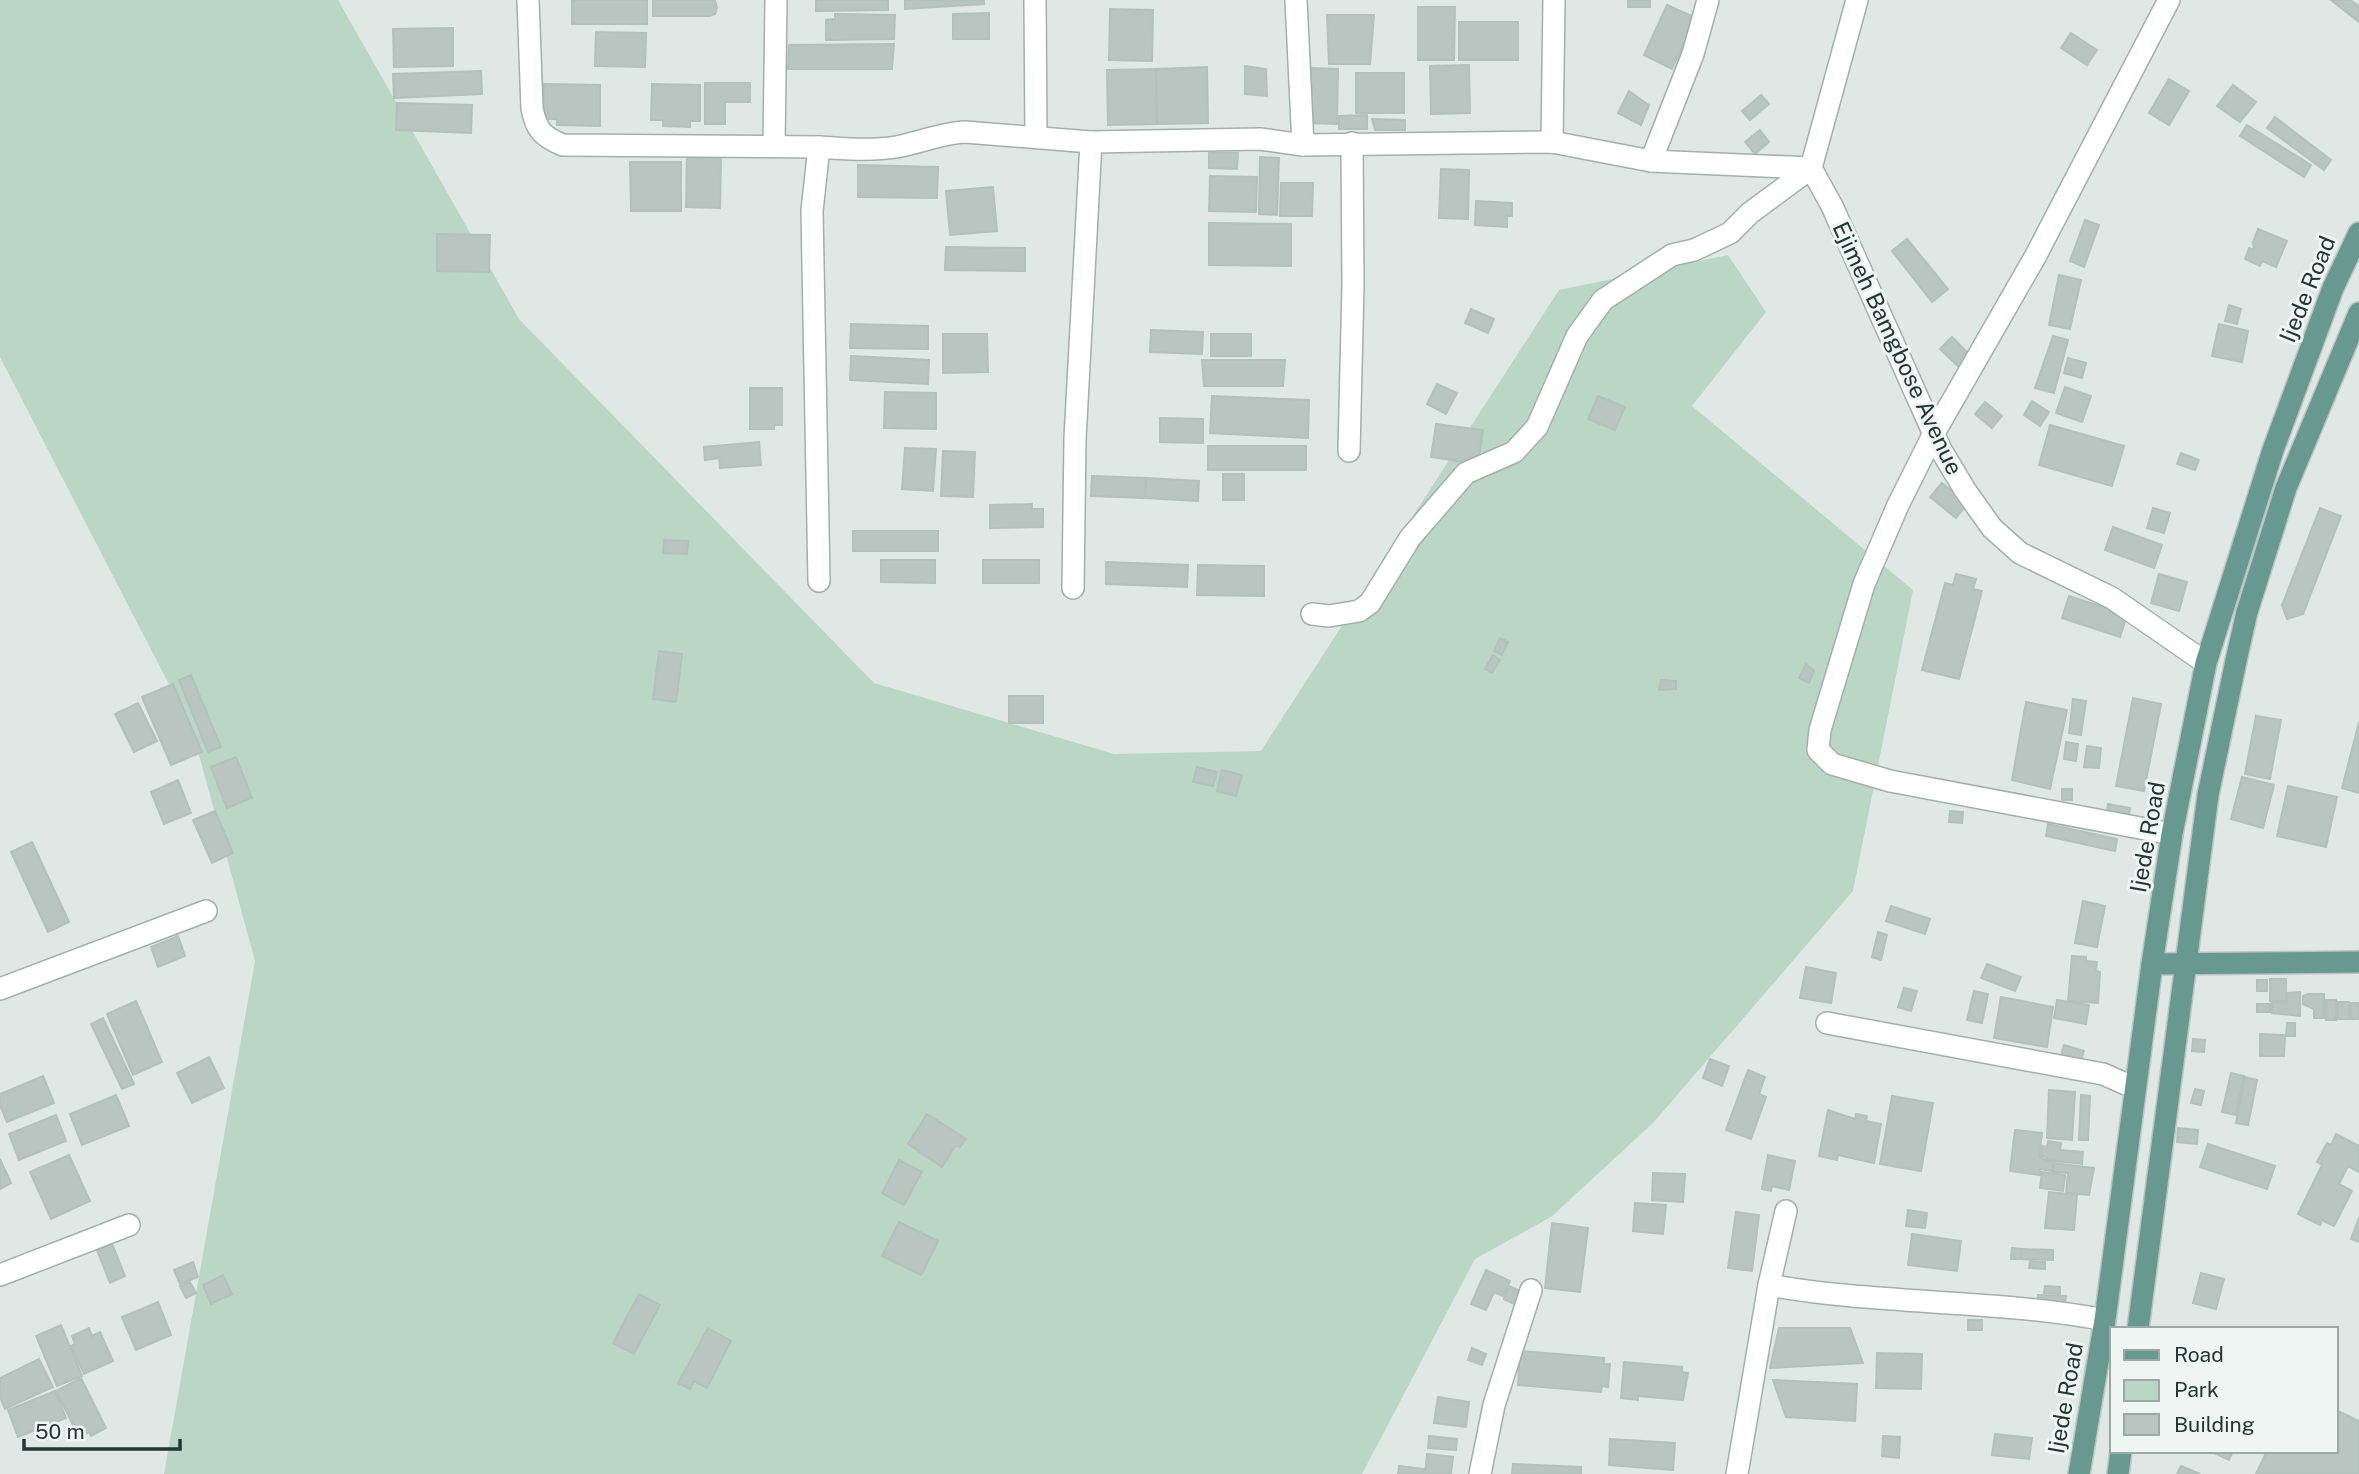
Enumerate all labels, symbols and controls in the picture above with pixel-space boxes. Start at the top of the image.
street label: Ejimeh Bamgbose Avenue [1827,217,1969,479]
street label: Ijede Road [2273,232,2341,346]
street label: Ijede Road [2124,779,2170,895]
legend [2110,1327,2338,1453]
street label: Ijede Road [2042,1340,2088,1456]
text: Road [2174,1342,2224,1367]
text: Park [2174,1377,2219,1402]
scale bar [24,1408,180,1452]
text: Building [2174,1412,2255,1437]
text: 50 m [35,1419,85,1444]

